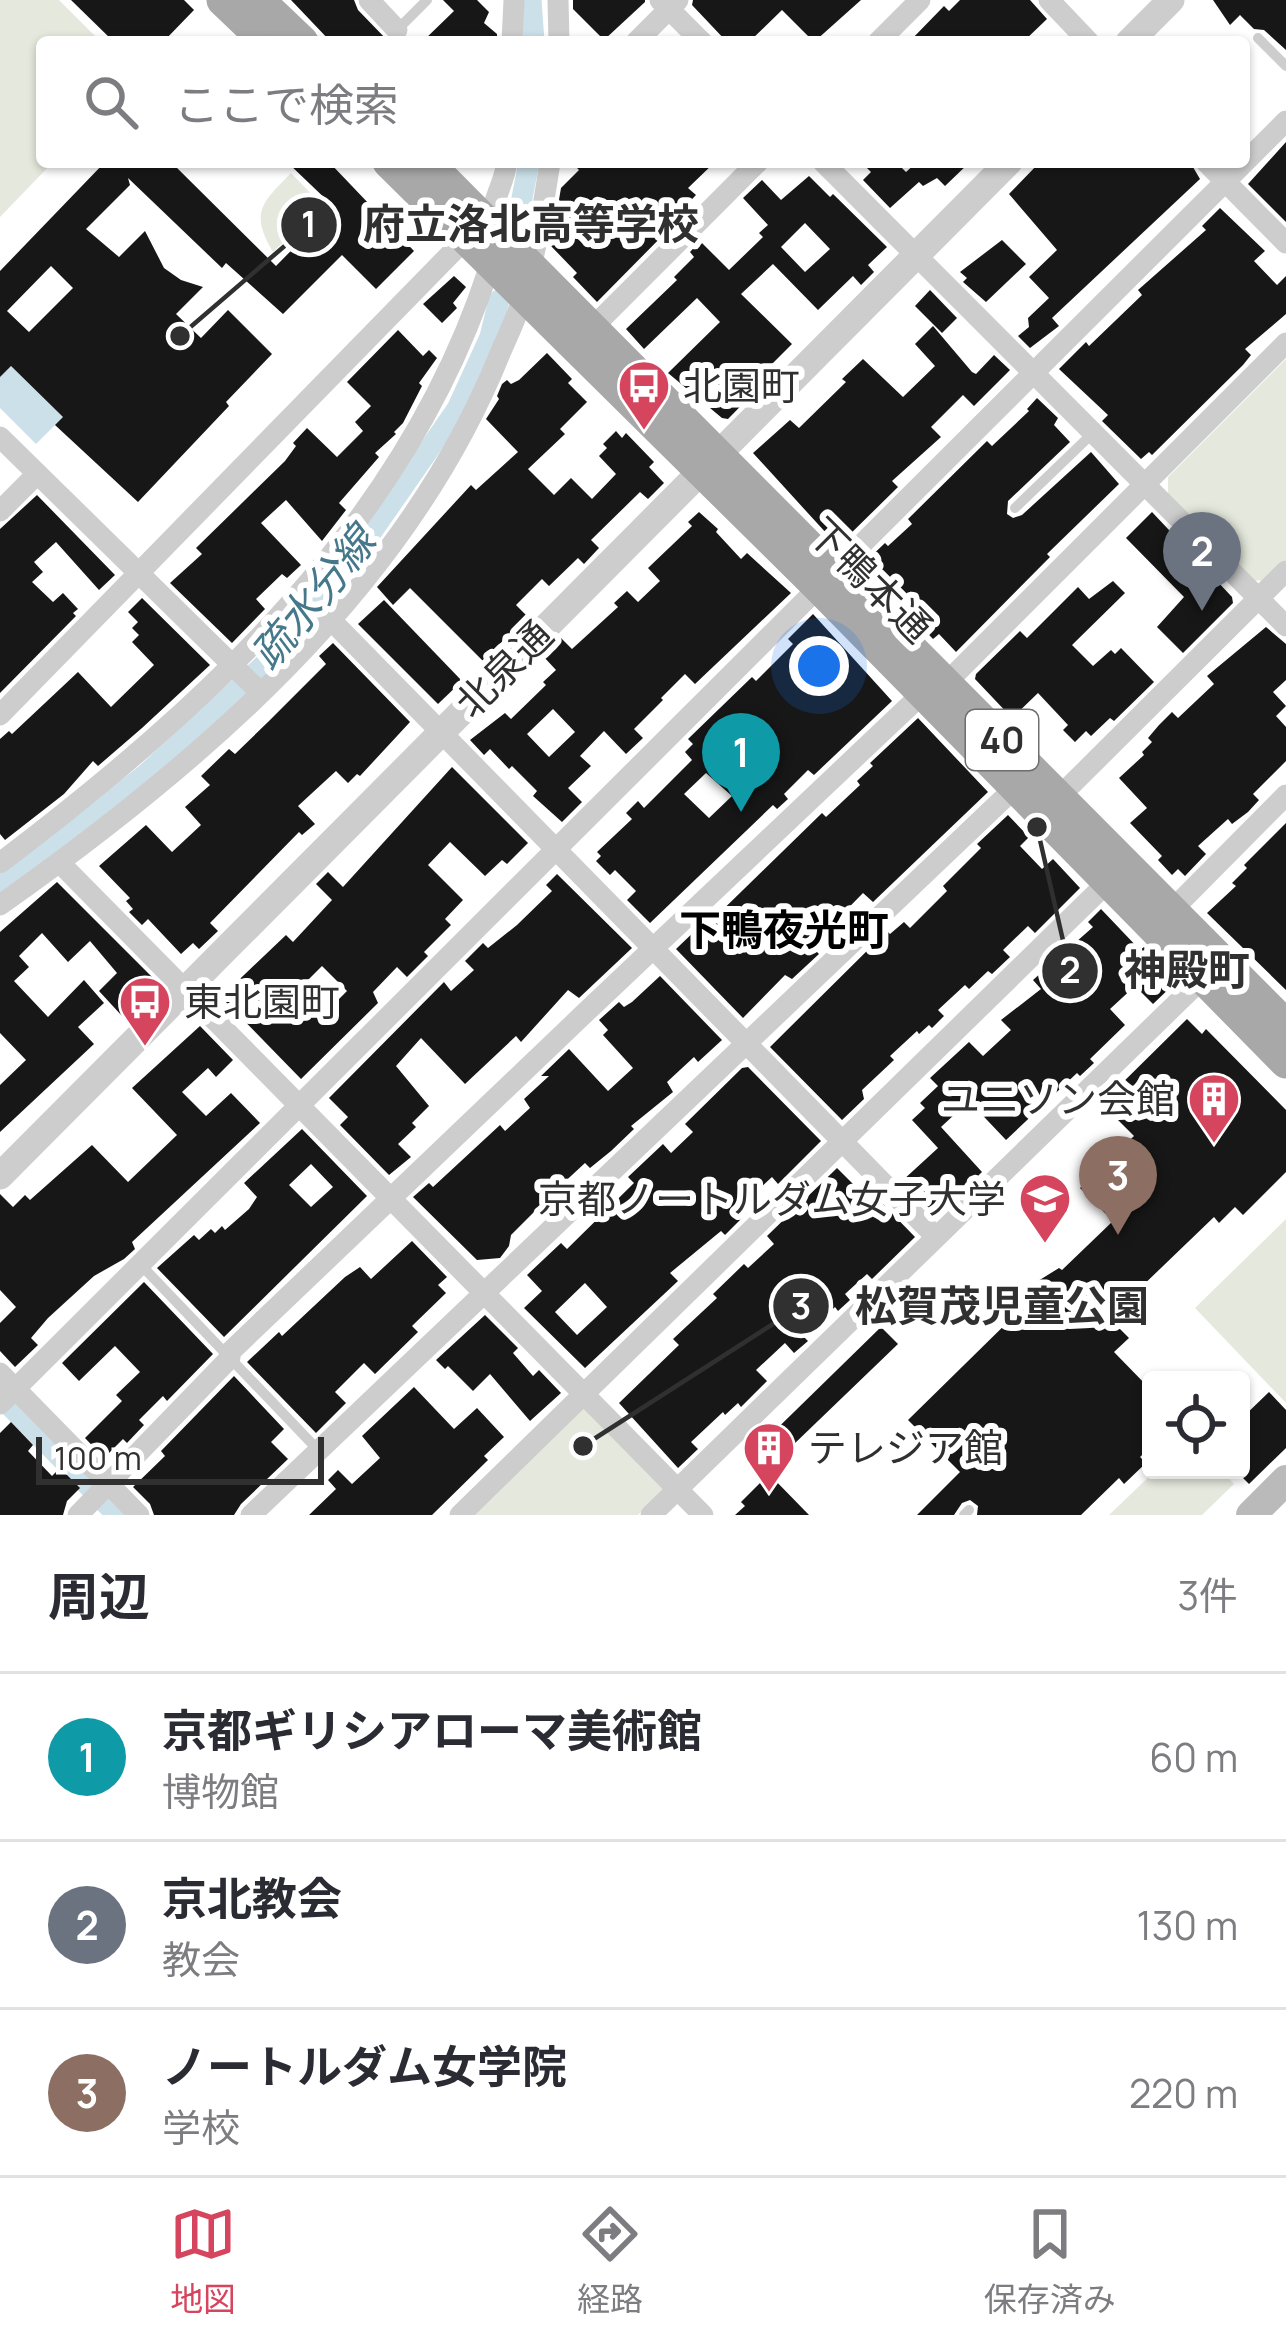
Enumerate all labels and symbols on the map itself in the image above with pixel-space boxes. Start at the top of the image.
callout: 府立洛北高等学校 [279,186,723,264]
text: 府立洛北高等学校 [363,194,699,252]
text: 1 [301,199,317,248]
bus stop icon: 北園町 [616,358,672,432]
place label: 北園町 [683,358,800,412]
street label: 下鴨本通 [796,505,945,654]
water label: 疏水分線 [237,510,391,681]
pin: 2 [1163,512,1241,611]
street label: 北泉通 [443,608,564,729]
your location [789,636,849,696]
road number: 40 [966,710,1038,770]
pin: 1 [702,713,780,812]
district label: 下鴨夜光町 [679,900,889,958]
callout: 神殿町 [1040,932,1274,1010]
text: 神殿町 [1124,940,1250,998]
text: 2 [1059,945,1081,994]
bus stop icon: 東北園町 [117,974,173,1048]
place label: 東北園町 [184,974,340,1028]
place label: ユニソン会館 [941,1071,1175,1125]
building icon: ユニソン会館 [1186,1071,1242,1145]
pin: 3 [1079,1136,1157,1235]
place label: 京都ノートルダム女子大学 [538,1171,1006,1225]
school or university icon: 京都ノートルダム女子大学 [1017,1171,1073,1245]
callout: 松賀茂児童公園 [771,1267,1173,1345]
text: 松賀茂児童公園 [855,1276,1149,1334]
text: 3 [791,1281,811,1330]
building icon: テレジア館 [741,1420,797,1494]
place label: テレジア館 [808,1420,1003,1474]
scale bar [36,1431,324,1484]

